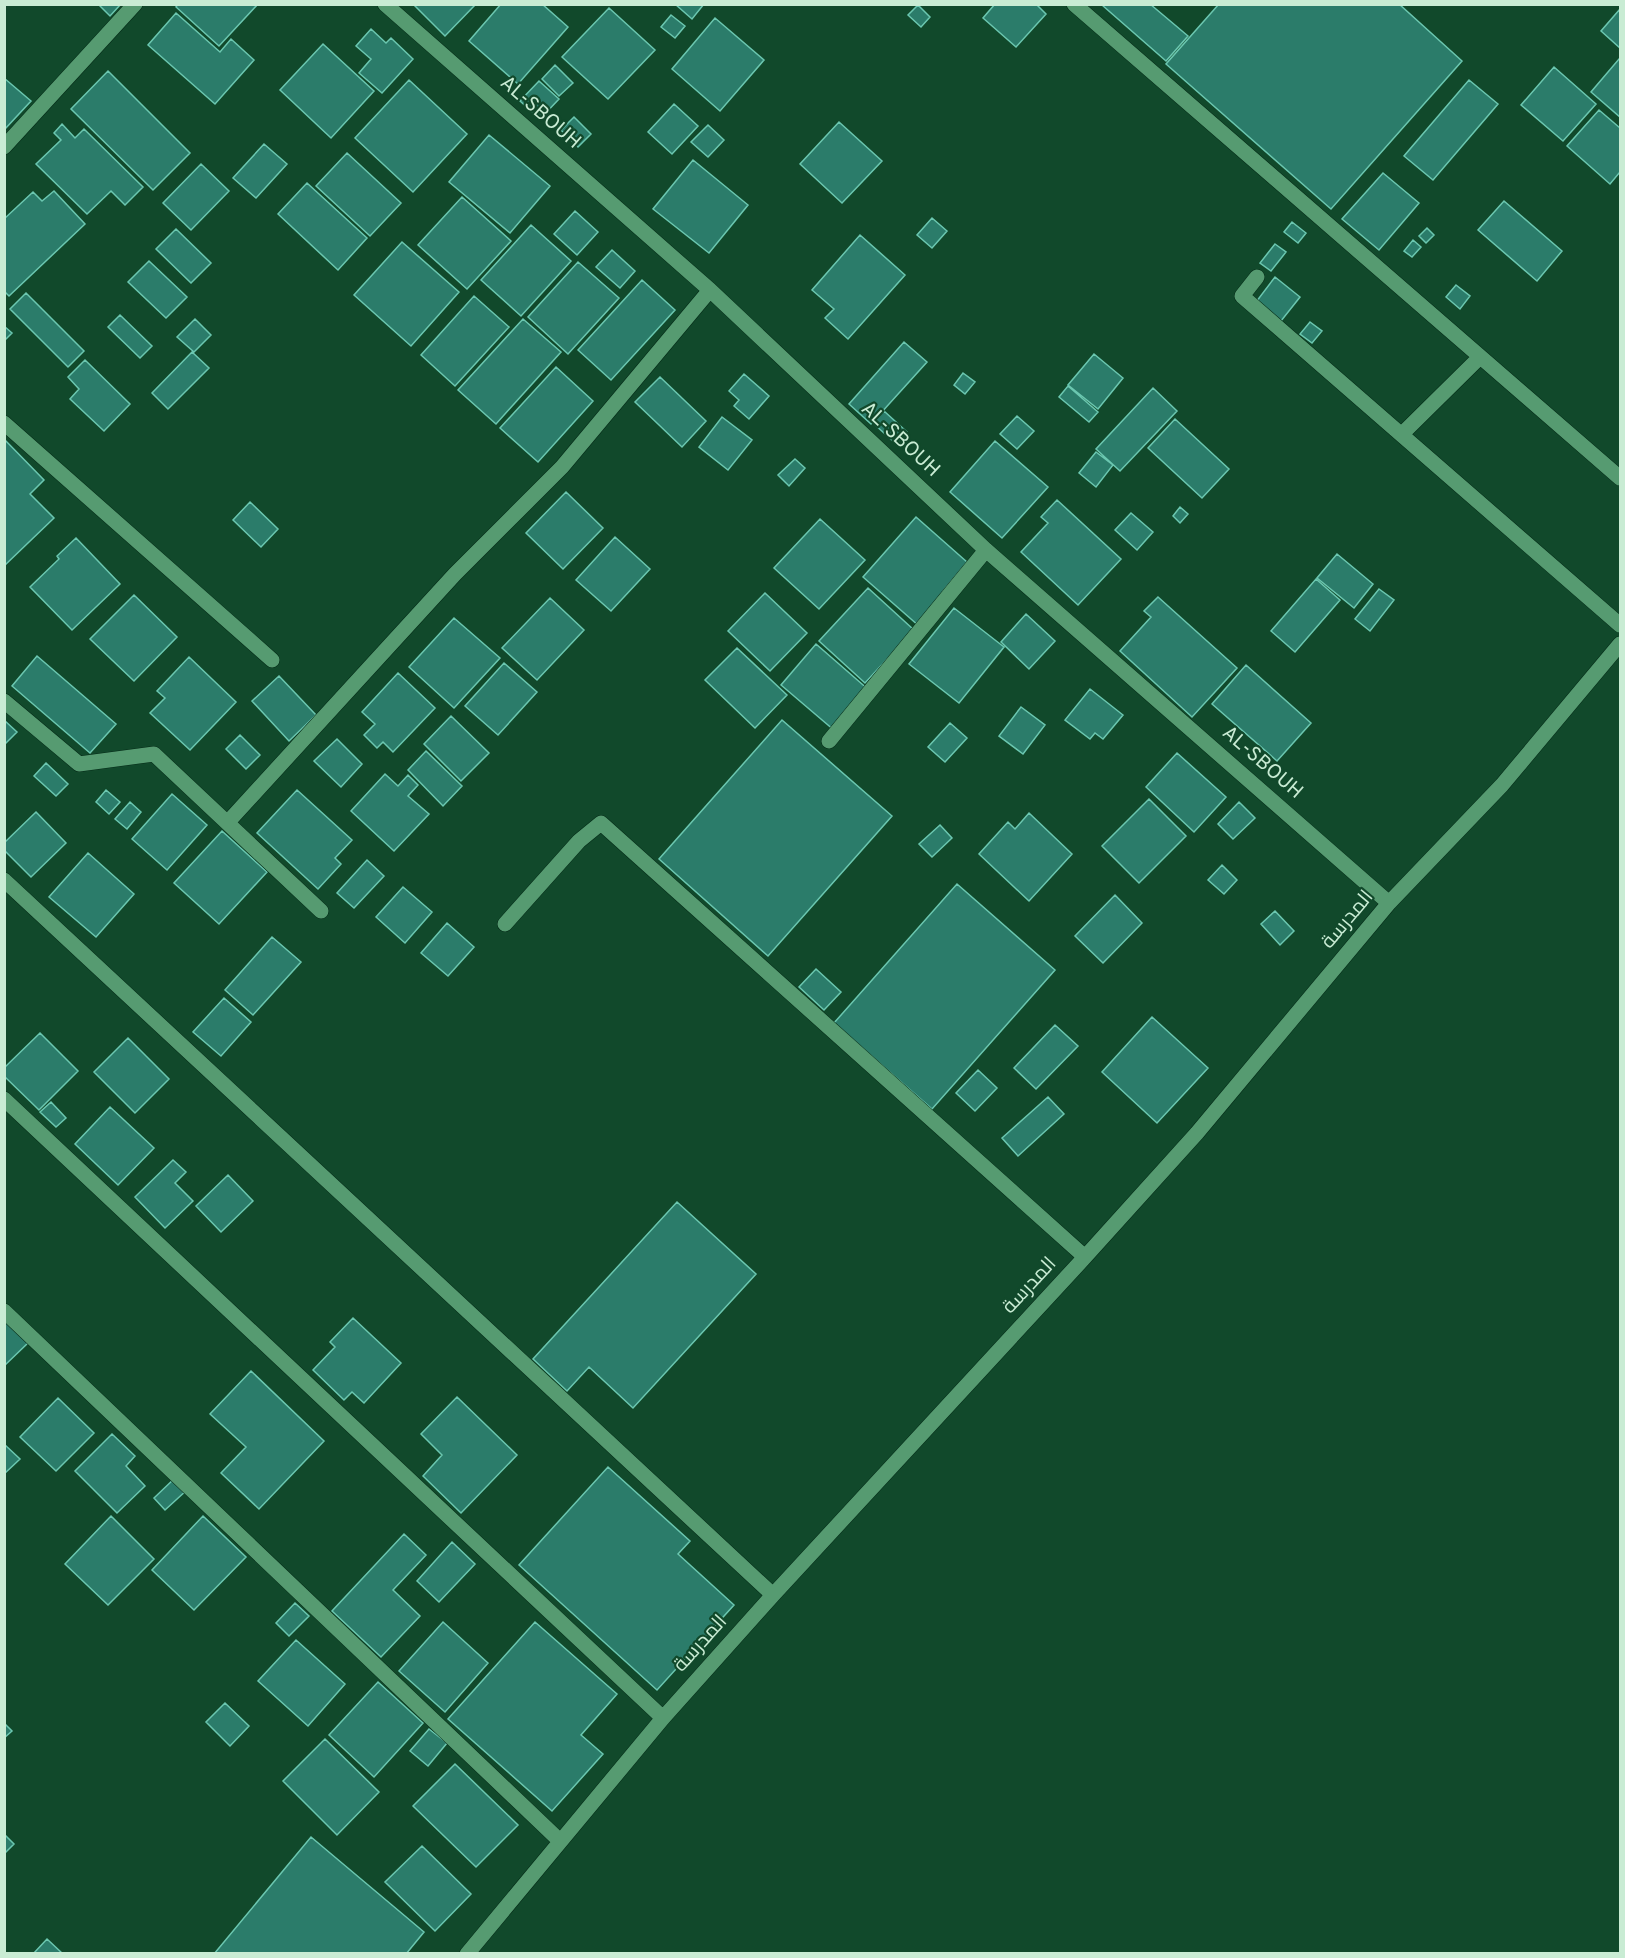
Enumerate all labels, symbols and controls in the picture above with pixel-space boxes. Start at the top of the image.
street label: AL-SBOUH [494,71,586,155]
street label: AL-SBOUH [855,397,945,483]
street label: AL-SBOUH [1216,721,1308,805]
street label: المدرسة [1316,885,1380,955]
street label: المدرسة [997,1252,1063,1320]
street label: المدرسة [668,1610,734,1678]

